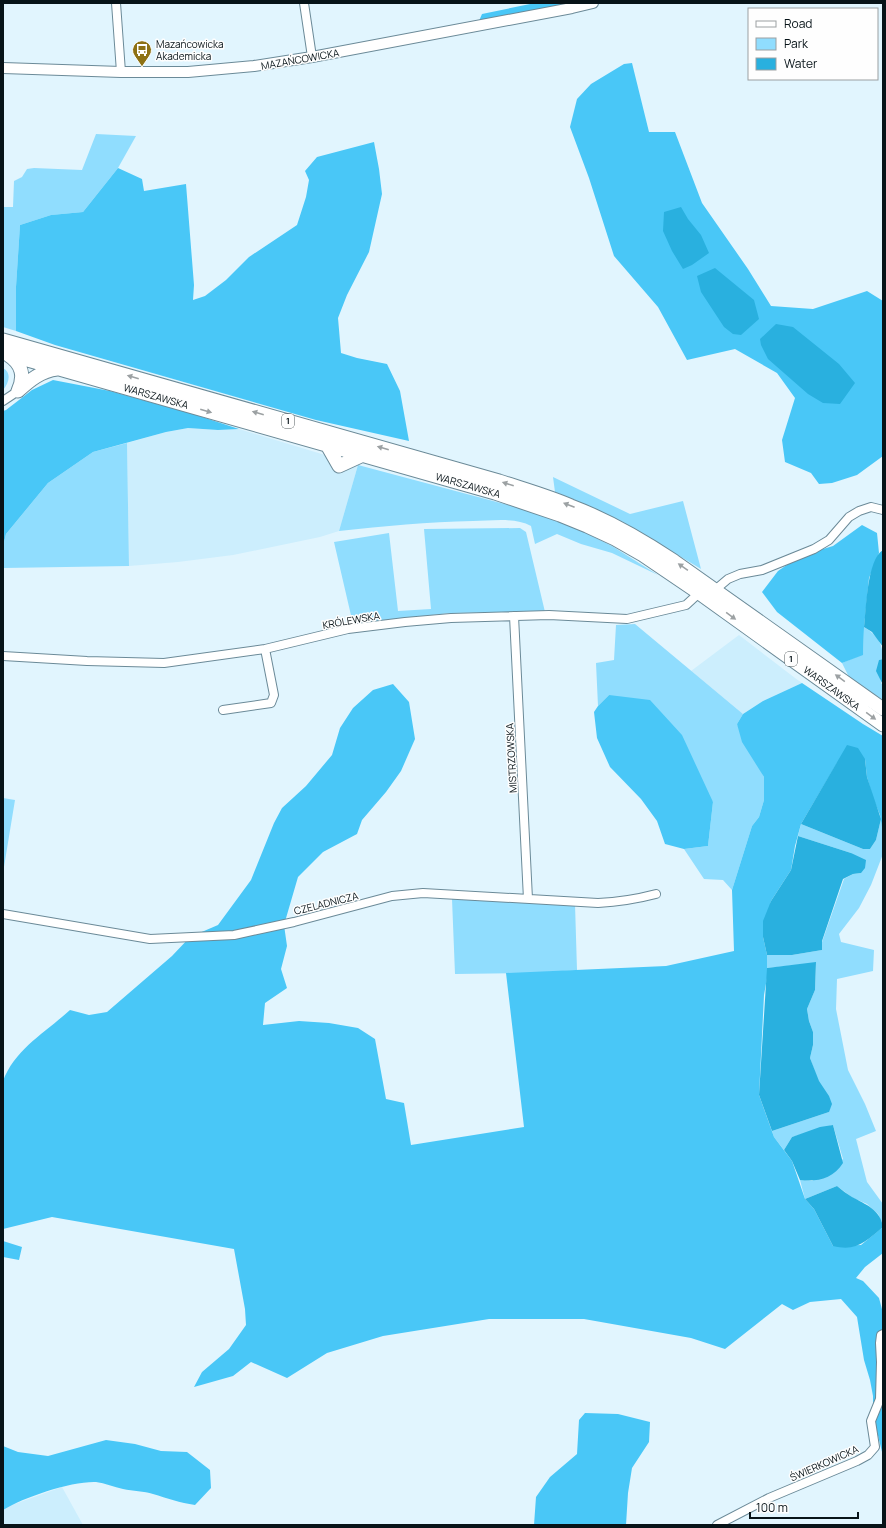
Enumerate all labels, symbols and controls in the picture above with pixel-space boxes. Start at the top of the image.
legend [748,8,878,80]
text: Road [784,15,812,32]
text: Park [784,35,809,52]
place label: Mazańcowicka Akademicka [156,37,224,63]
bus stop icon: Mazańcowicka Akademicka [131,39,153,67]
street label: MAZAŃCOWICKA [260,45,341,73]
text: Water [784,55,818,72]
one-way arrow [126,374,138,380]
street label: WARSZAWSKA [122,380,191,412]
one-way arrow [201,408,213,414]
one-way arrow [251,410,263,416]
road number: 1 [282,414,294,428]
one-way arrow [376,445,388,451]
street label: WARSZAWSKA [434,469,503,501]
one-way arrow [501,481,513,487]
one-way arrow [563,501,575,507]
one-way arrow [677,563,688,571]
street label: KRÓLEWSKA [321,608,381,632]
one-way arrow [726,612,736,620]
road number: 1 [785,652,797,666]
street label: WARSZAWSKA [801,663,864,714]
one-way arrow [835,674,845,682]
one-way arrow [865,712,876,720]
street label: MISTRZOWSKA [502,722,520,793]
street label: CZELADNICZA [292,888,360,918]
street label: ŚWIERKOWICKA [788,1441,861,1484]
scale bar [750,1494,858,1520]
text: 100 m [756,1499,788,1516]

